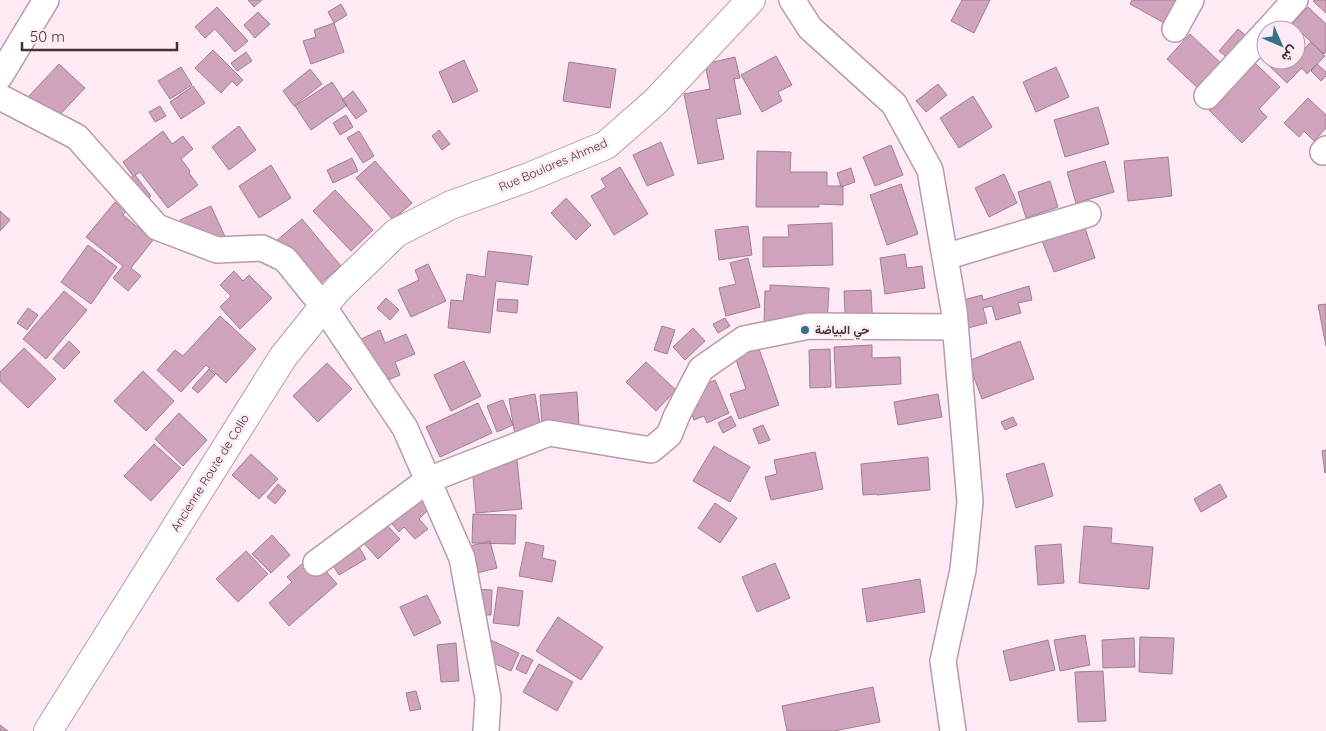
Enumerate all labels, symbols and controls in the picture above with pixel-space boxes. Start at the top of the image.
scale bar [22,20,178,52]
north arrow [1256,20,1306,70]
text: 50 m [30,27,65,46]
text: ش [1278,42,1303,67]
street label: Rue Boulares Ahmed [496,135,609,194]
place label: حي البياضة [815,322,870,340]
marker: حي البياضة [799,324,811,336]
street label: Ancienne Route de Collo [167,411,252,534]

